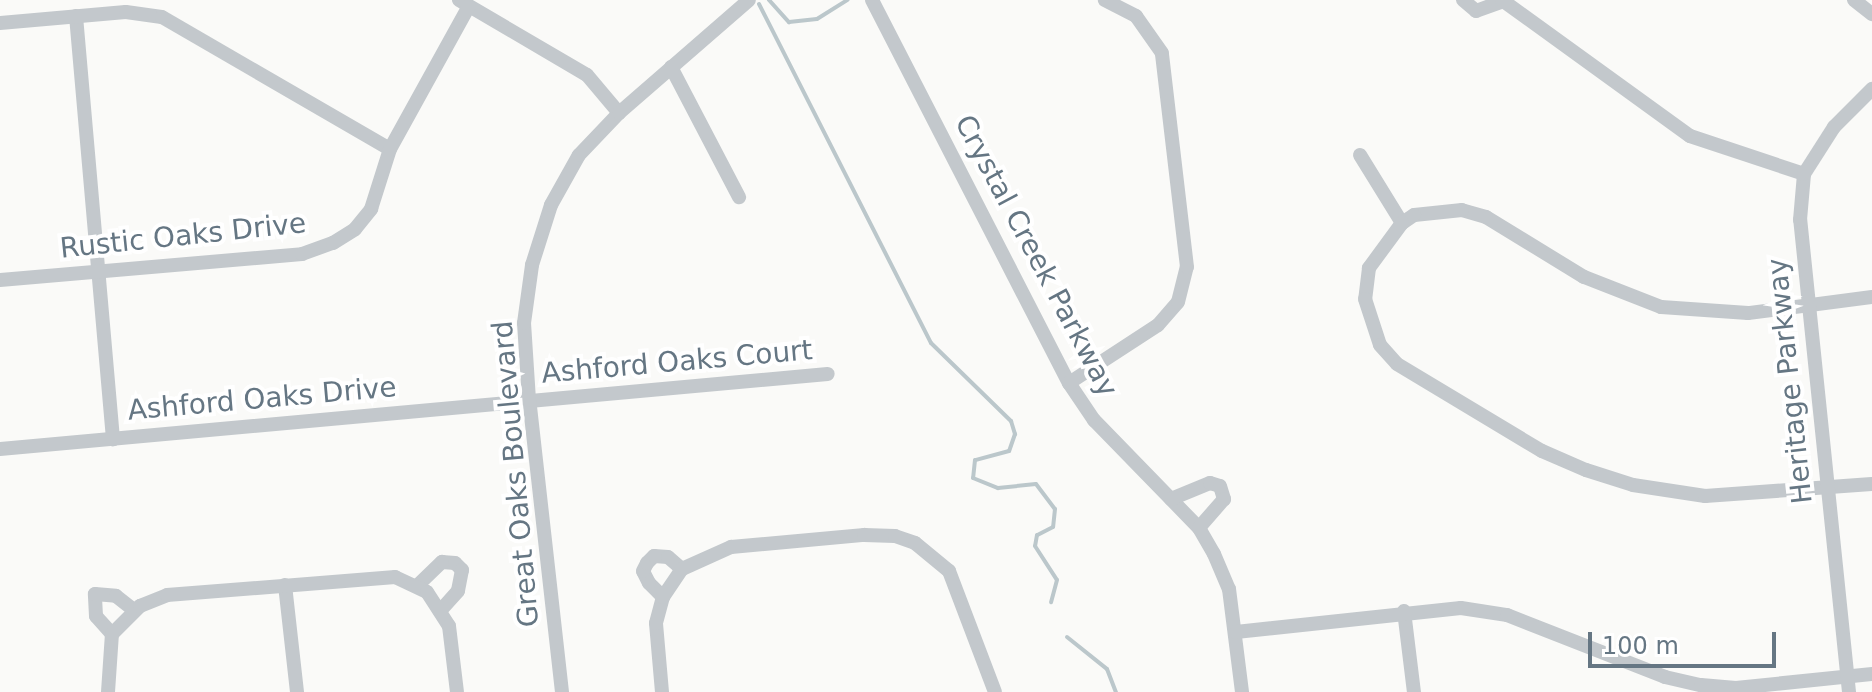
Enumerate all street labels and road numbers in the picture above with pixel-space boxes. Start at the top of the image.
street label: Crystal Creek Parkway [947,109,1125,403]
street label: Rustic Oaks Drive [58,206,308,266]
street label: Heritage Parkway [1760,257,1820,505]
street label: Great Oaks Boulevard [486,319,546,629]
street label: Ashford Oaks Court [540,333,814,391]
street label: Ashford Oaks Drive [126,371,398,427]

